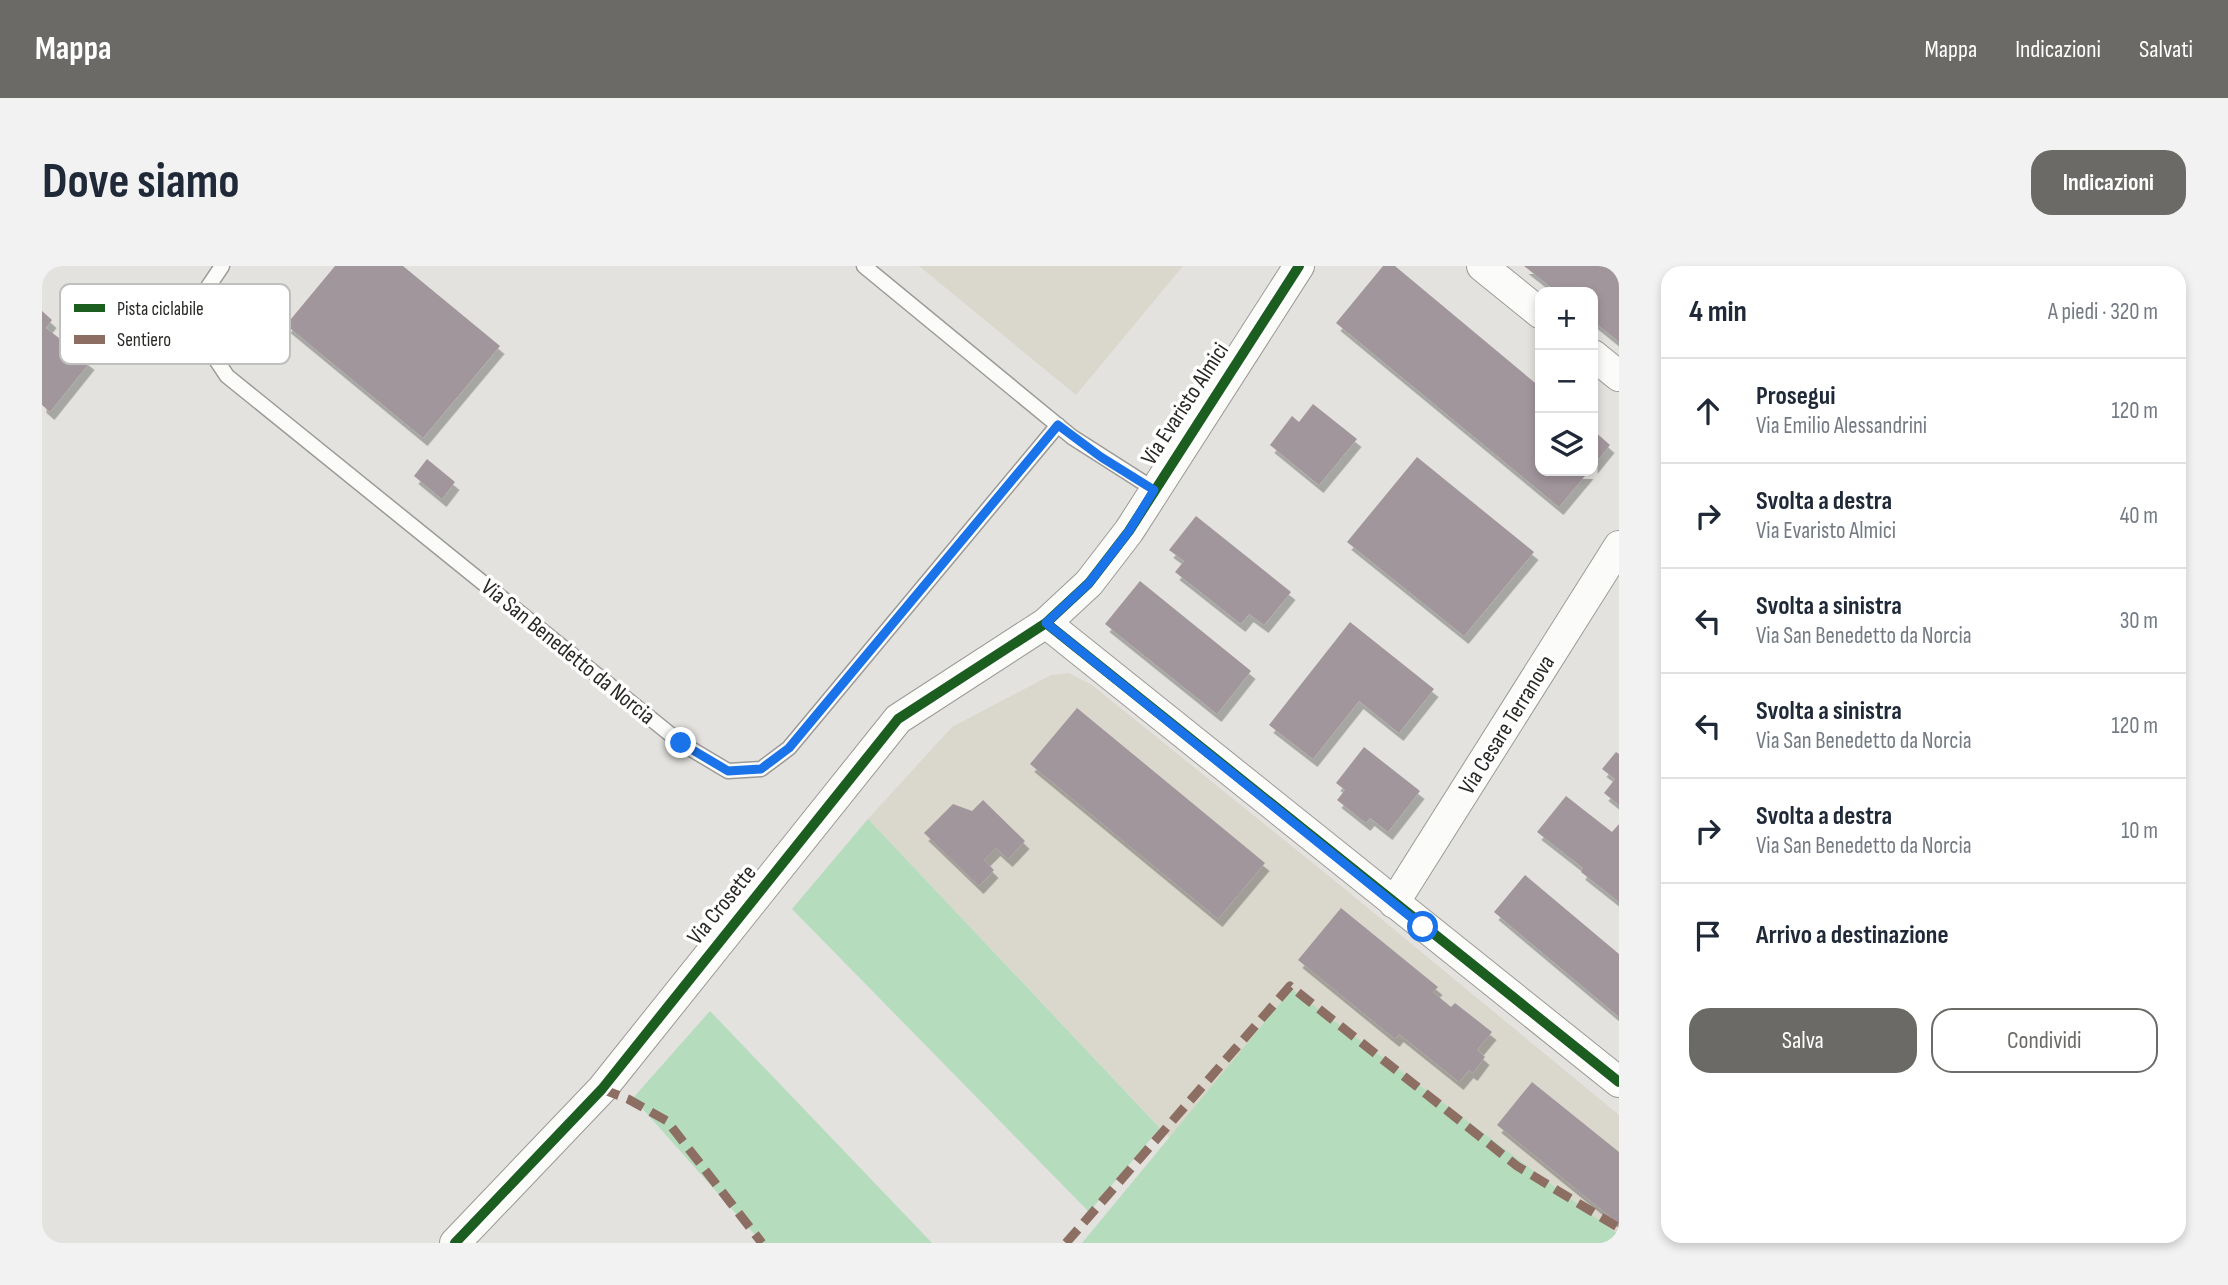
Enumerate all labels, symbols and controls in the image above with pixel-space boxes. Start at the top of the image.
text: Mappa [35,29,111,69]
text: Mappa [1925,35,1977,64]
text: Indicazioni [2015,35,2101,64]
text: Salvati [2139,35,2193,64]
button: Indicazioni [2031,150,2186,215]
text: Dove siamo [42,153,240,212]
legend [60,284,290,364]
map controls [1535,287,1598,476]
button: + [1535,287,1598,350]
text: 4 min [1689,294,1747,330]
text: Pista ciclabile [117,298,204,321]
text: A piedi · 320 m [2048,298,2158,326]
text: Sentiero [117,329,171,352]
street label: Via Evaristo Almici [1135,338,1235,470]
button: − [1535,350,1598,413]
text: Prosegui [1756,381,1835,412]
icon: ahead [1689,392,1727,430]
text: 120 m [2112,397,2158,425]
text: Via Emilio Alessandrini [1756,412,1927,440]
button: layers [1535,413,1598,476]
text: Svolta a destra [1756,486,1892,517]
icon: right [1689,497,1727,535]
text: 40 m [2120,502,2158,530]
text: Via Evaristo Almici [1756,517,1896,545]
street label: Via San Benedetto da Norcia [475,573,661,731]
text: Svolta a sinistra [1756,591,1902,622]
icon: left [1689,602,1727,640]
text: 30 m [2120,607,2158,635]
text: Via San Benedetto da Norcia [1756,622,1972,650]
street label: Via Cesare Terranova [1453,650,1561,800]
text: Svolta a sinistra [1756,696,1902,727]
icon: left [1689,707,1727,745]
text: 120 m [2112,712,2158,740]
route end [665,727,696,758]
text: Via San Benedetto da Norcia [1756,727,1972,755]
text: Svolta a destra [1756,801,1892,832]
icon: right [1689,812,1727,850]
text: 10 m [2121,817,2158,845]
text: Via San Benedetto da Norcia [1756,832,1972,860]
street label: Via Crosette [681,859,763,951]
route start [1407,911,1438,942]
icon: arrive [1689,917,1727,955]
text: Arrivo a destinazione [1756,920,1949,951]
button: Salva [1689,1008,1917,1073]
button: Condividi [1931,1008,2158,1073]

